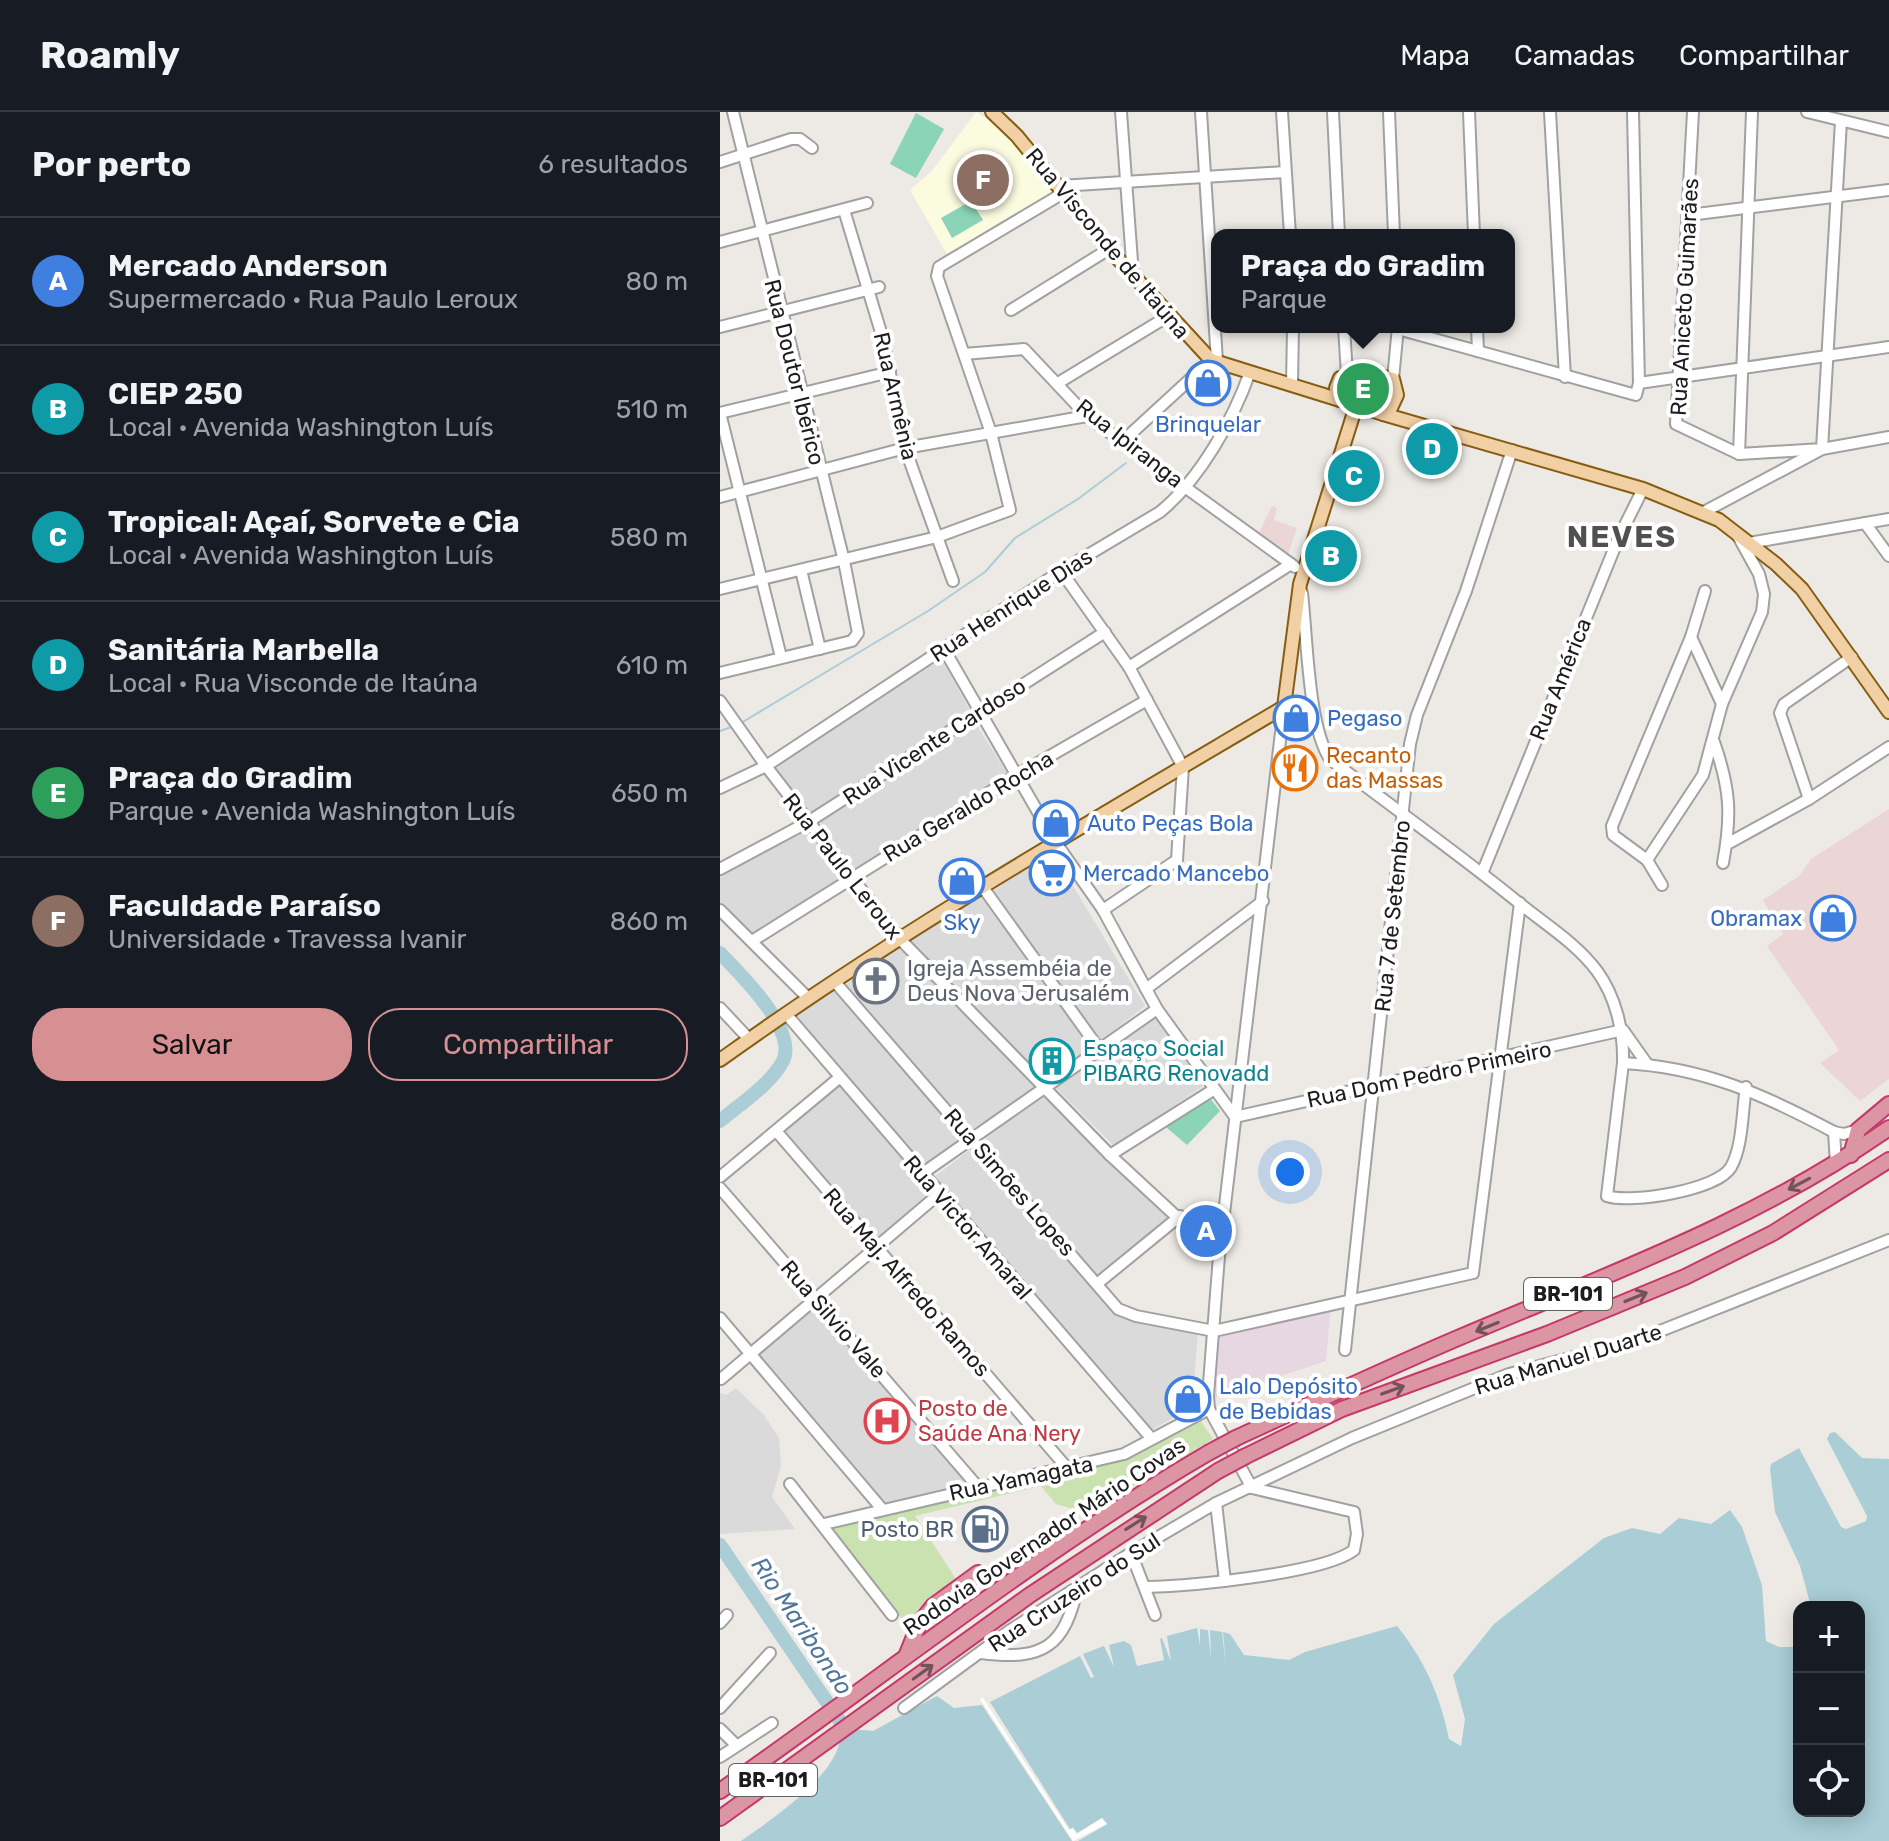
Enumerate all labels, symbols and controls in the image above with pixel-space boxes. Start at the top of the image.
text: Roamly [40,32,180,78]
text: Mapa [1400,39,1470,72]
text: Camadas [1514,39,1635,72]
text: Compartilhar [1679,39,1849,72]
street label: Rua Visconde de Itaúna [1020,142,1195,344]
text: Por perto [32,144,191,185]
text: 6 resultados [538,149,688,180]
pin: F [957,150,1009,210]
street label: Rua Aniceto Guimarães [1665,177,1704,417]
popup [1211,229,1515,333]
text: Mercado Anderson [108,248,388,284]
text: Praça do Gradim [1241,248,1485,284]
text: A [49,266,67,297]
text: 80 m [625,266,688,297]
street label: Rua Doutor Ibérico [758,276,831,468]
text: Supermercado · Rua Paulo Leroux [108,284,518,315]
text: Parque [1241,284,1327,315]
street label: Rua Armênia [868,330,923,463]
shop icon: Brinquelar [1184,359,1232,407]
pin: E [1337,359,1389,419]
text: CIEP 250 [108,376,243,412]
street label: Rua Ipiranga [1071,393,1189,494]
text: B [49,394,67,425]
text: 510 m [616,394,688,425]
place label: Brinquelar [1155,411,1262,438]
text: Local · Avenida Washington Luís [108,412,494,443]
pin: D [1406,419,1458,479]
pin: C [1328,446,1380,506]
text: Tropical: Açaí, Sorvete e Cia [108,504,520,540]
district label: NEVES [1567,519,1677,555]
text: C [49,522,67,553]
text: 580 m [610,522,688,553]
pin: B [1305,526,1357,586]
text: Local · Avenida Washington Luís [108,540,494,571]
street label: Rua Henrique Dias [925,543,1098,668]
street label: Rua América [1524,614,1597,744]
text: Sanitária Marbella [108,632,379,668]
text: D [49,650,67,681]
text: 610 m [616,650,688,681]
text: Local · Rua Visconde de Itaúna [108,668,478,699]
street label: Rua Vicente Cardoso [838,672,1031,811]
shop icon: Pegaso [1272,694,1320,742]
place label: Pegaso [1327,705,1402,732]
place label: Recanto das Massas [1326,742,1443,794]
restaurant icon: Recanto das Massas [1271,744,1319,792]
street label: Rua Geraldo Rocha [878,745,1058,868]
text: Praça do Gradim [108,760,352,796]
text: E [50,778,66,809]
text: 650 m [611,778,688,809]
street label: Rua Paulo Leroux [777,788,908,945]
text: Parque · Avenida Washington Luís [108,796,516,827]
shop icon: Auto Peças Bola [1032,799,1080,847]
place label: Auto Peças Bola [1087,810,1253,837]
street label: Rua 7 de Setembro [1369,819,1416,1013]
supermarket icon: Mercado Mancebo [1028,849,1076,897]
shop icon: Sky [938,857,986,905]
place label: Mercado Mancebo [1083,860,1269,887]
text: Faculdade Paraíso [108,888,381,924]
shop icon: Obramax [1809,894,1857,942]
place label: Obramax [1710,905,1802,932]
text: F [50,906,66,937]
text: 860 m [610,906,688,937]
place label: Sky [943,909,981,936]
text: Universidade · Travessa Ivanir [108,924,466,955]
place label: Igreja Assembéia de Deus Nova Jerusalém [907,955,1130,1007]
church icon: Igreja Assembéia de Deus Nova Jerusalém [852,957,900,1005]
button: Salvar [32,1008,352,1081]
button: Compartilhar [368,1008,688,1081]
place label: Espaço Social PIBARG Renovadd [1083,1035,1269,1087]
street label: Rua Dom Pedro Primeiro [1304,1035,1554,1114]
building icon: Espaço Social PIBARG Renovadd [1028,1037,1076,1085]
street label: Rua Simões Lopes [938,1103,1081,1262]
street label: Rua Victor Amaral [898,1150,1038,1305]
your location [1270,1152,1310,1192]
one-way arrow [1788,1176,1811,1192]
street label: Rua Maj. Alfredo Ramos [817,1183,996,1382]
pin: A [1180,1201,1232,1261]
street label: Rua Silvio Vale [775,1255,892,1384]
road number: BR-101 [1524,1278,1612,1310]
one-way arrow [1623,1289,1648,1303]
street label: Rua Manuel Duarte [1471,1318,1665,1401]
one-way arrow [1475,1320,1500,1335]
place label: Lalo Depósito de Bebidas [1219,1373,1358,1425]
shop icon: Lalo Depósito de Bebidas [1164,1375,1212,1423]
one-way arrow [1380,1382,1405,1396]
place label: Posto de Saúde Ana Nery [918,1395,1081,1447]
hospital icon: Posto de Saúde Ana Nery [863,1397,911,1445]
street label: Rodovia Governador Mário Covas [898,1432,1191,1641]
street label: Rua Yamagata [947,1450,1095,1507]
fuel station icon: Posto BR [961,1505,1009,1553]
one-way arrow [1124,1514,1146,1531]
place label: Posto BR [860,1516,954,1543]
street label: Rua Cruzeiro do Sul [983,1527,1165,1658]
water label: Rio Maribondo [746,1552,858,1700]
map controls [1793,1601,1865,1817]
button: + [1793,1601,1865,1673]
one-way arrow [912,1664,933,1681]
button: − [1793,1673,1865,1745]
button: locate [1793,1745,1865,1817]
road number: BR-101 [729,1764,817,1796]

